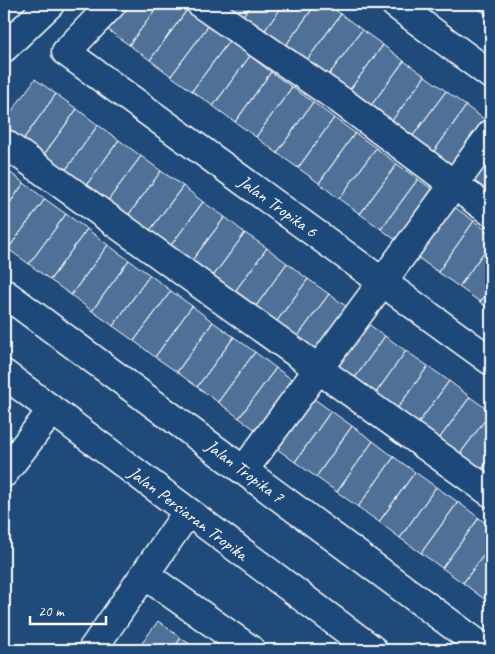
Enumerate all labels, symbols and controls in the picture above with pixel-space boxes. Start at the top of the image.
street label: Jalan Tropika 6 [233,169,322,243]
street label: Jalan Tropika 7 [201,434,289,508]
street label: Jalan Persiaran Tropika [123,461,253,566]
scale bar [30,594,106,626]
text: 20 m [38,602,65,621]

